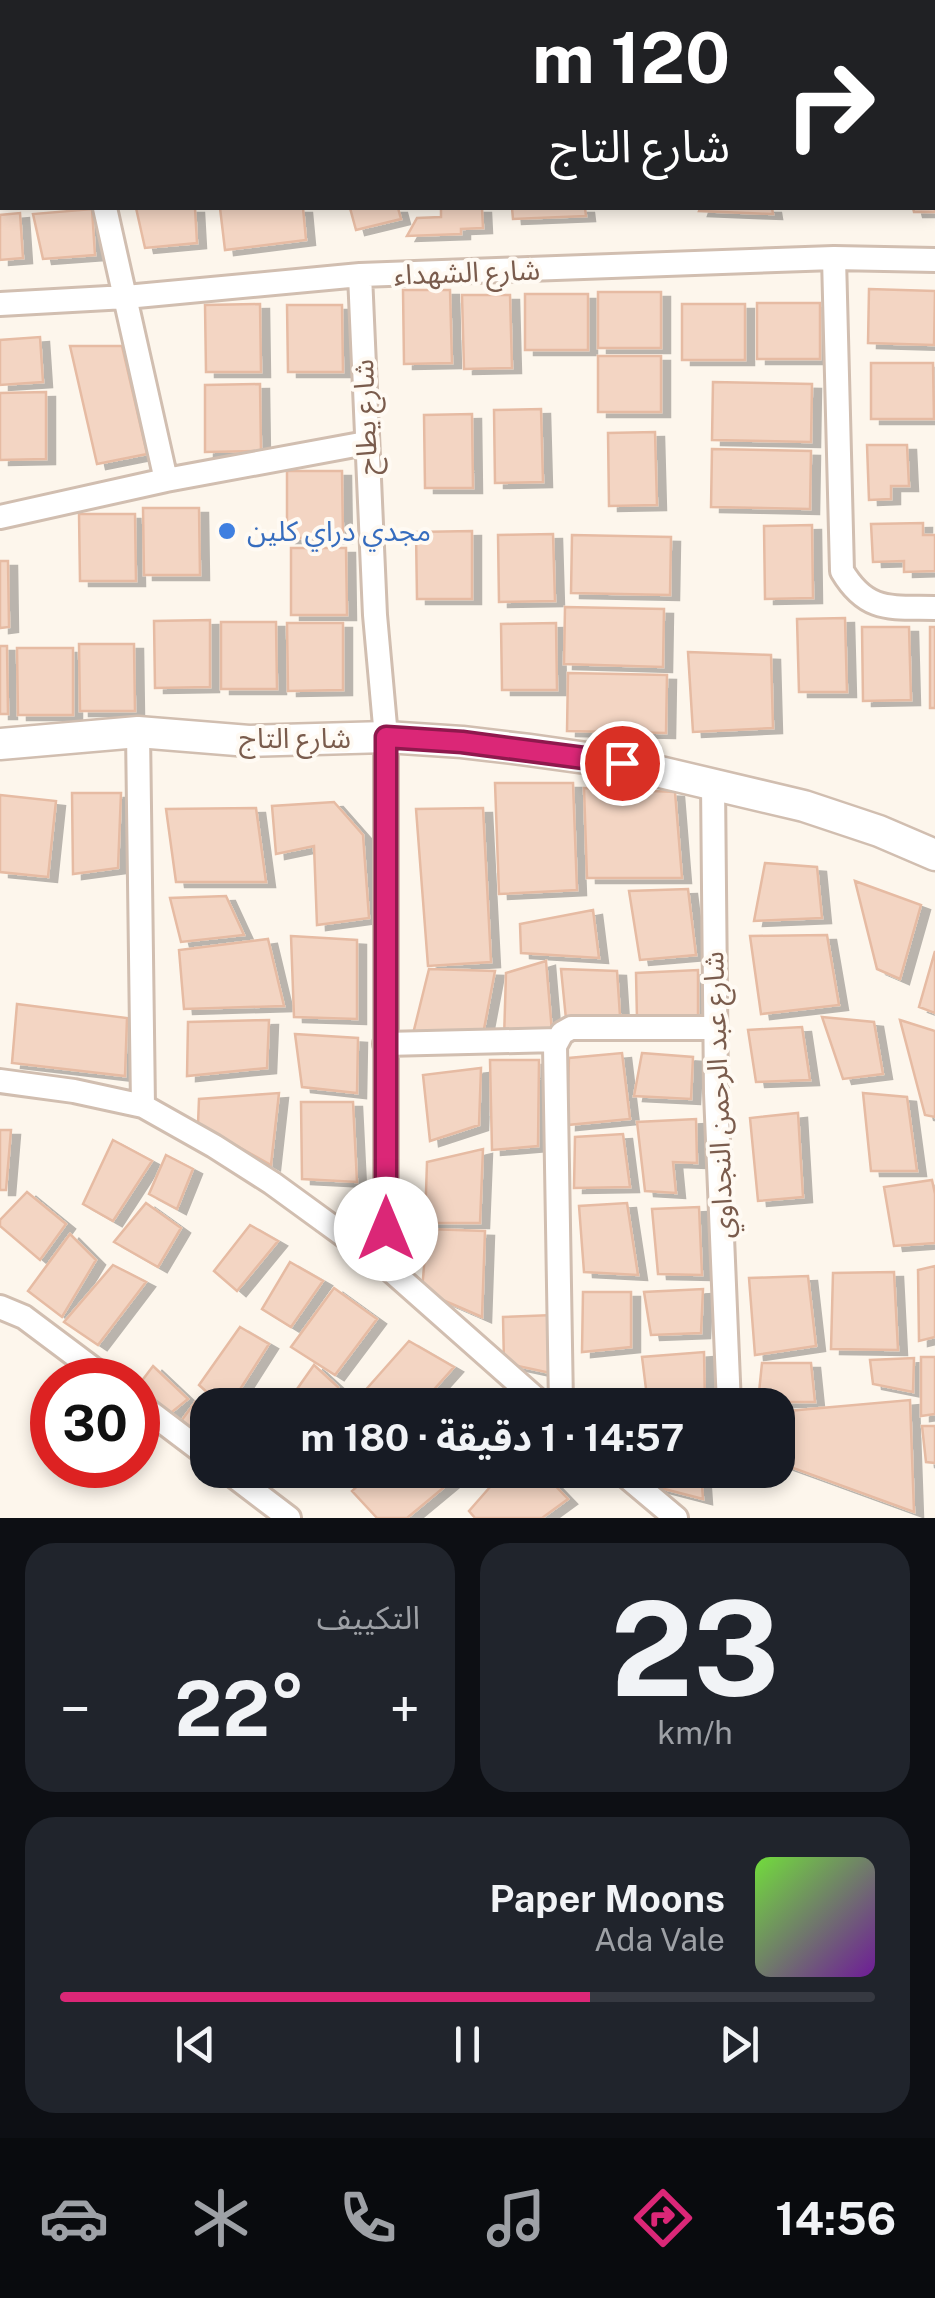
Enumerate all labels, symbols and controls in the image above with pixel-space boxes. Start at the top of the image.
text: 120 m [532,16,730,99]
icon: right [765,40,895,170]
text: شارع التاج [550,119,730,172]
street label: شارع الشهداء [393,252,541,296]
street label: شارع يطاح [346,358,388,475]
place label: مجدي دراي كلين [247,514,431,552]
marker: مجدي دراي كلين [216,520,238,542]
street label: شارع التاج [239,721,351,759]
pin [580,721,665,806]
icon: arrive [595,736,650,791]
street label: شارع عبد الرحمن النجداوي [696,951,744,1239]
position arrow [334,1177,438,1281]
speed limit sign: 30 [30,1358,160,1488]
text: 14:57 · 1 دقيقة · 180 m [301,1415,684,1460]
text: 23 [611,1573,780,1725]
text: التكييف [317,1599,420,1636]
text: 22° [175,1665,305,1753]
text: − [60,1677,91,1741]
text: + [390,1677,420,1741]
text: km/h [657,1714,733,1751]
text: Paper Moons [490,1876,725,1921]
text: Ada Vale [594,1921,725,1958]
icon: previous [168,2017,223,2072]
icon: pause [440,2017,495,2072]
icon: next [712,2017,767,2072]
icon: car [39,2183,109,2253]
icon: climate [186,2183,256,2253]
icon: phone [333,2183,403,2253]
icon: music [481,2183,551,2253]
icon: directions [628,2183,698,2253]
text: 14:56 [775,2192,896,2245]

